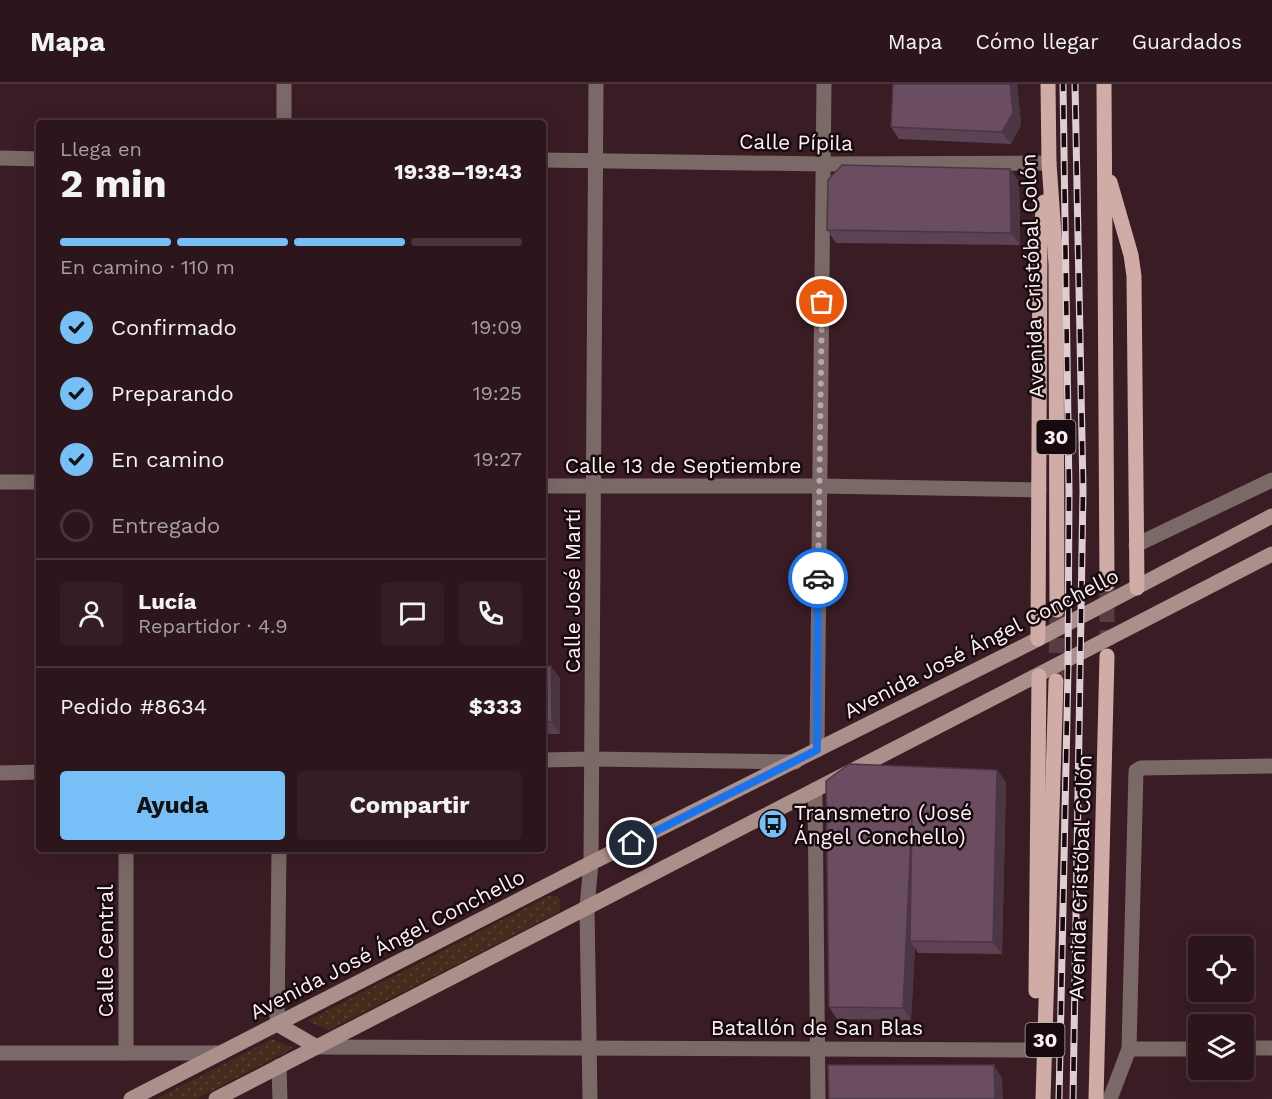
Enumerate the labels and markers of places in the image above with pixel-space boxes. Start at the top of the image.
pin [796,276,847,327]
place label: Transmetro (José Ángel Conchello) [794,800,972,849]
bus stop icon: Transmetro (José Ángel Conchello) [757,808,789,840]
pin [606,817,657,868]

